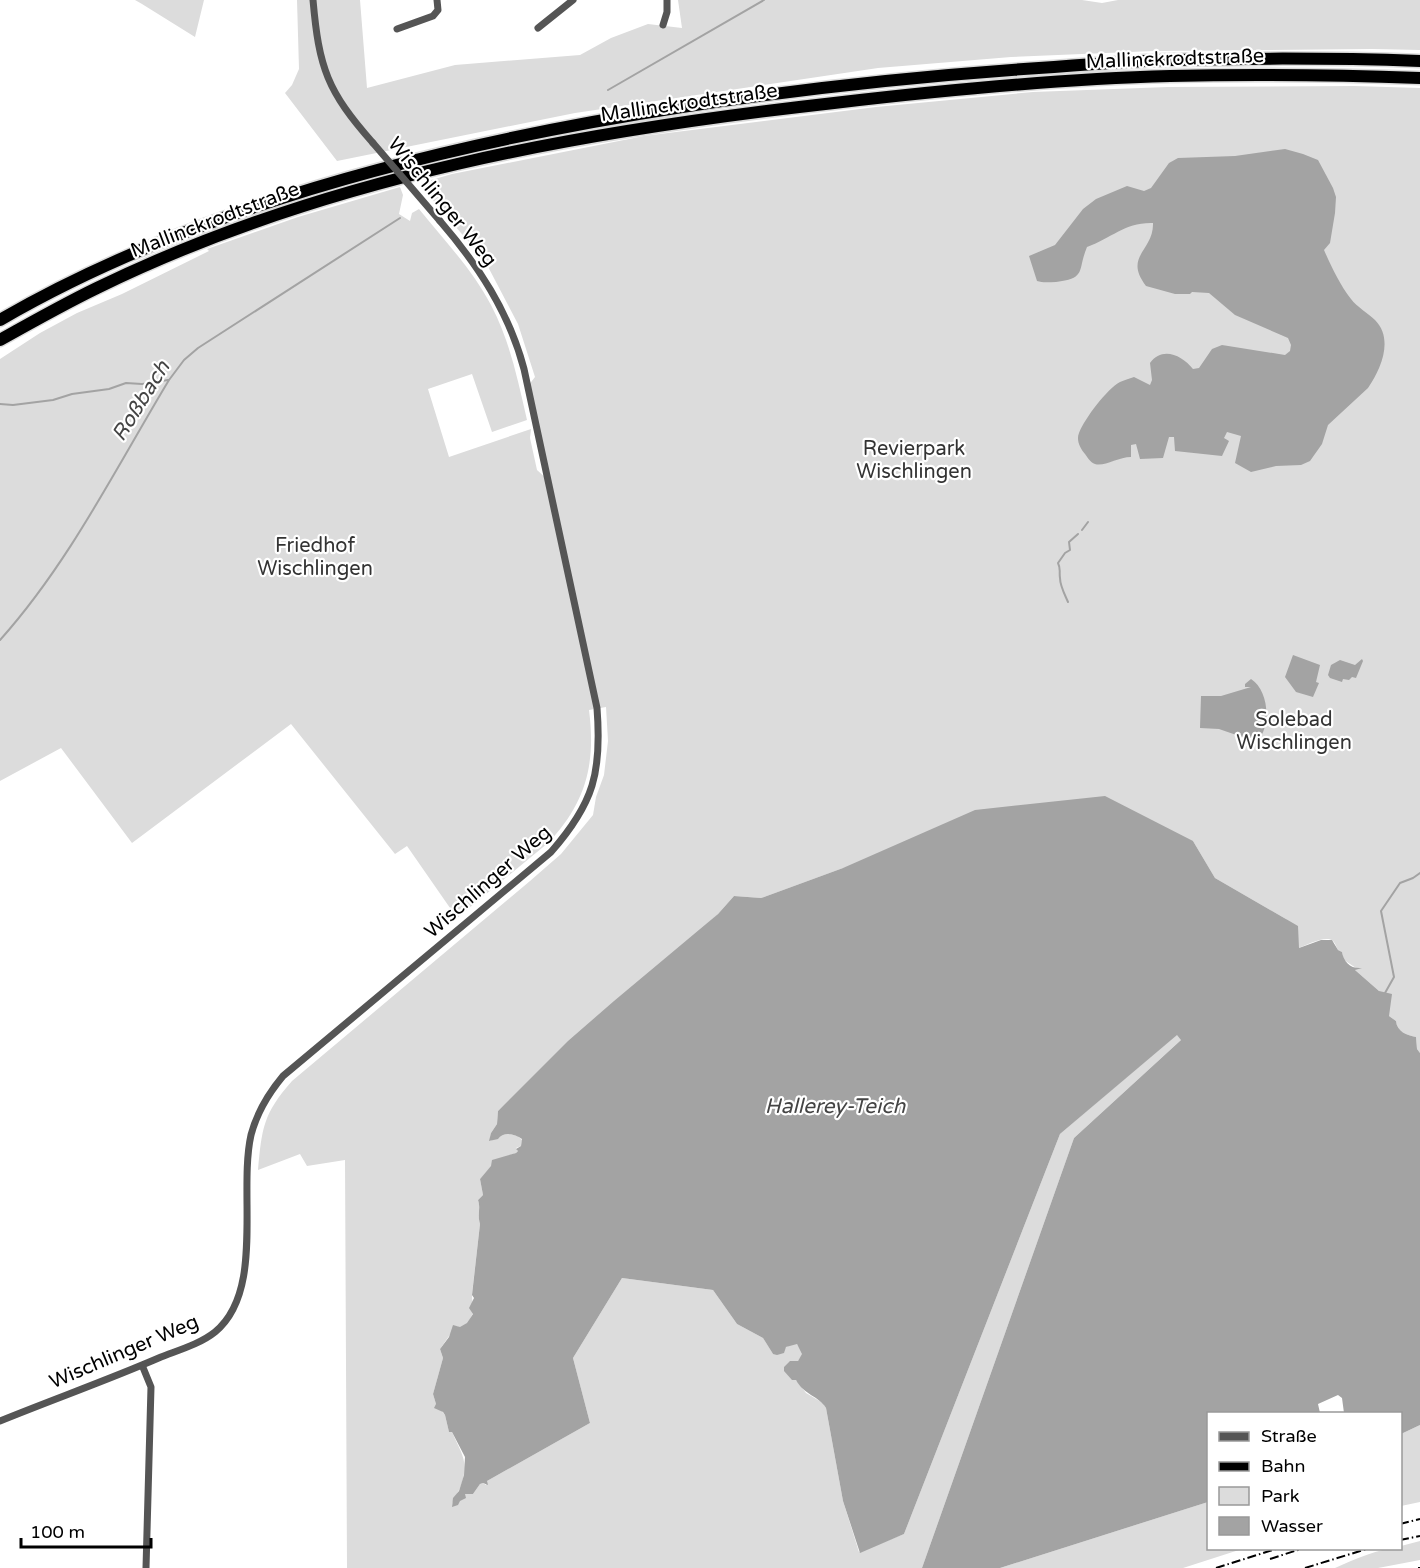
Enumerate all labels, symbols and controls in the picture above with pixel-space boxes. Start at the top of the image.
street label: Mallinckrodtstraße [1085,44,1265,74]
street label: Mallinckrodtstraße [599,79,779,127]
street label: Wischlinger Weg [382,132,502,272]
street label: Mallinckrodtstraße [127,177,303,263]
water label: Roßbach [107,355,176,446]
park label: Revierpark Wischlingen [856,437,972,484]
park label: Friedhof Wischlingen [257,534,373,581]
park label: Solebad Wischlingen [1236,708,1352,755]
street label: Wischlinger Weg [420,821,556,943]
water label: Hallerey-Teich [765,1094,906,1119]
street label: Wischlinger Weg [46,1310,202,1394]
legend [1207,1412,1402,1550]
text: Straße [1261,1425,1317,1447]
text: Bahn [1261,1455,1306,1477]
text: Park [1261,1485,1300,1507]
scale bar [21,1511,152,1549]
text: Wasser [1261,1515,1323,1537]
text: 100 m [30,1521,85,1543]

